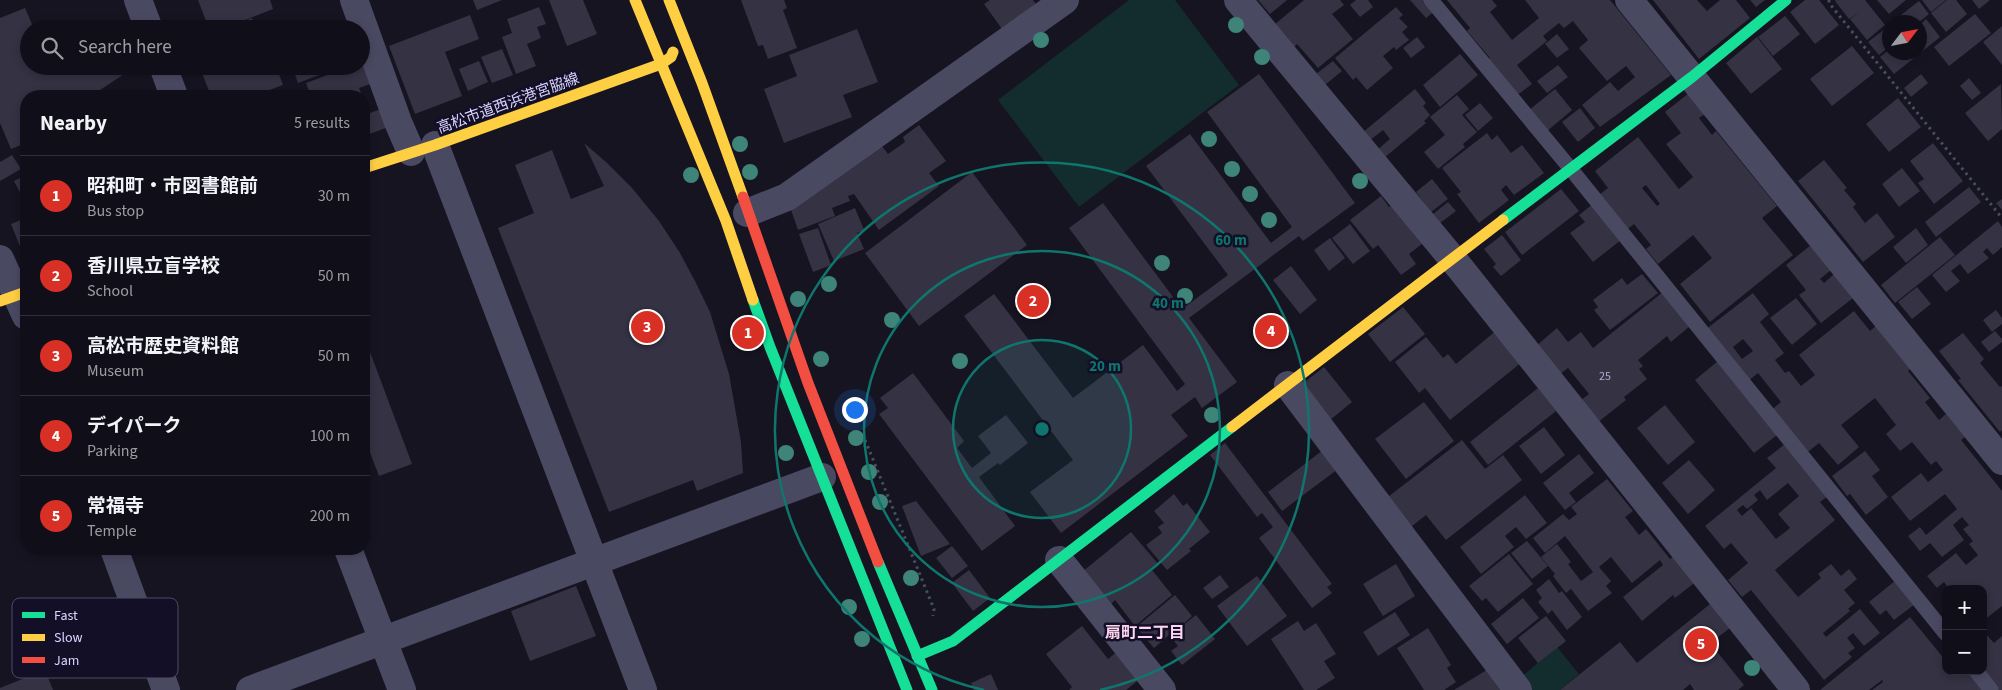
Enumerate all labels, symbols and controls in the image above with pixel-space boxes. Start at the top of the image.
north arrow [1882,15,1927,60]
search box [20,20,370,75]
icon: search [38,34,66,62]
text: Search here [78,34,172,61]
street label: 高松市道西浜港宮脇線 [434,68,582,139]
text: Nearby [40,108,107,138]
text: 5 results [294,112,350,134]
text: 昭和町・市図書館前 [87,173,258,200]
text: 1 [52,185,60,207]
text: 30 m [318,185,350,207]
text: Bus stop [87,200,144,222]
text: 60 m [1215,230,1247,251]
text: 香川県立盲学校 [87,253,220,280]
text: 2 [52,265,60,287]
text: 50 m [318,265,350,287]
text: School [87,280,133,302]
pin: 2 [1017,282,1049,320]
text: 40 m [1152,293,1184,314]
pin: 3 [631,308,663,346]
pin: 4 [1255,312,1287,350]
pin: 1 [732,314,764,352]
text: 高松市歴史資料館 [87,333,239,360]
text: 3 [52,345,60,367]
text: 50 m [318,345,350,367]
text: 20 m [1089,356,1121,377]
text: Museum [87,360,144,382]
house number: 25 [1599,368,1611,385]
your location [842,397,868,423]
text: デイパーク [87,413,182,440]
centre of rings [1033,420,1051,438]
text: 4 [52,425,60,447]
text: 100 m [310,425,350,447]
text: Parking [87,440,138,462]
text: 常福寺 [87,493,144,520]
text: 5 [52,505,60,527]
text: 200 m [310,505,350,527]
text: Temple [87,520,137,542]
map controls [1942,585,1987,675]
button: + [1942,585,1987,630]
legend [12,598,178,678]
text: Fast [54,606,78,626]
district label: 扇町二丁目 [1105,622,1185,644]
pin: 5 [1685,625,1717,663]
text: Slow [54,628,83,648]
button: − [1942,630,1987,675]
text: Jam [54,651,79,671]

